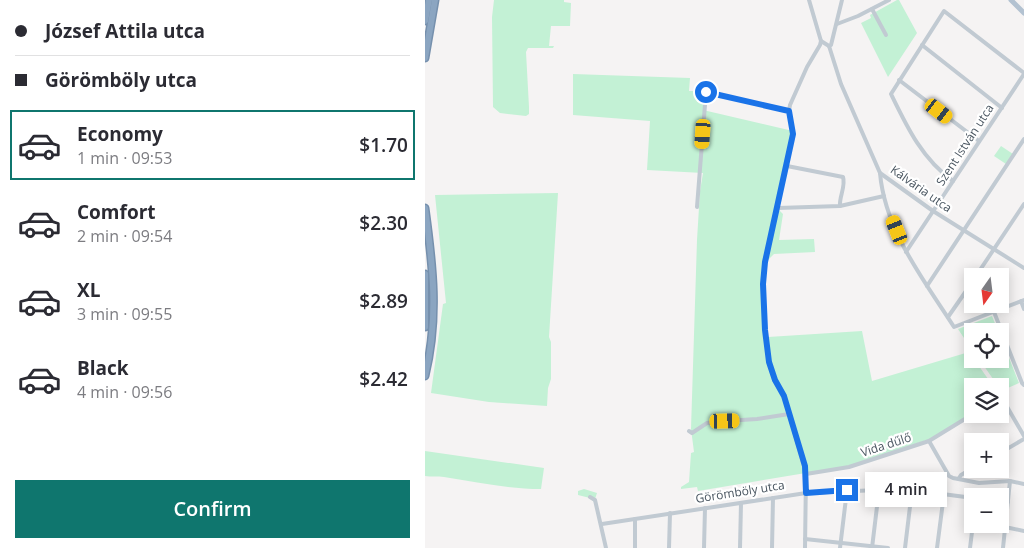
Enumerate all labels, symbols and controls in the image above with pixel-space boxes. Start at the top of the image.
text: József Attila utca [45,18,205,44]
text: Görömböly utca [45,67,197,93]
route start [695,81,717,103]
car [922,96,955,126]
street label: Szent István utca [932,101,997,189]
car [694,119,711,149]
text: Economy [77,121,163,147]
icon: car [17,123,62,168]
text: $1.70 [359,132,408,158]
text: 1 min · 09:53 [77,147,172,169]
street label: Kálvária utca [887,161,955,216]
text: Comfort [77,199,156,225]
icon: car [17,201,62,246]
text: $2.30 [359,210,408,236]
car [884,213,909,247]
text: 2 min · 09:54 [77,225,172,247]
north arrow [964,268,1009,312]
map controls [964,268,1009,533]
text: XL [77,277,100,303]
icon: car [17,279,62,324]
text: $2.89 [359,288,408,314]
text: 3 min · 09:55 [77,303,172,325]
button: locate [964,323,1009,368]
text: Black [77,355,129,381]
icon: car [17,357,62,402]
text: $2.42 [359,366,408,392]
button: layers [964,378,1009,423]
text: 4 min · 09:56 [77,381,172,403]
car [709,413,740,429]
street label: Vida dűlő [858,428,913,461]
button: + [964,433,1009,478]
callout: 4 min [865,472,947,508]
street label: Görömböly utca [694,476,786,507]
text: 4 min [884,478,928,500]
route end [836,479,858,501]
button: Confirm [15,480,410,538]
button: − [964,488,1009,533]

